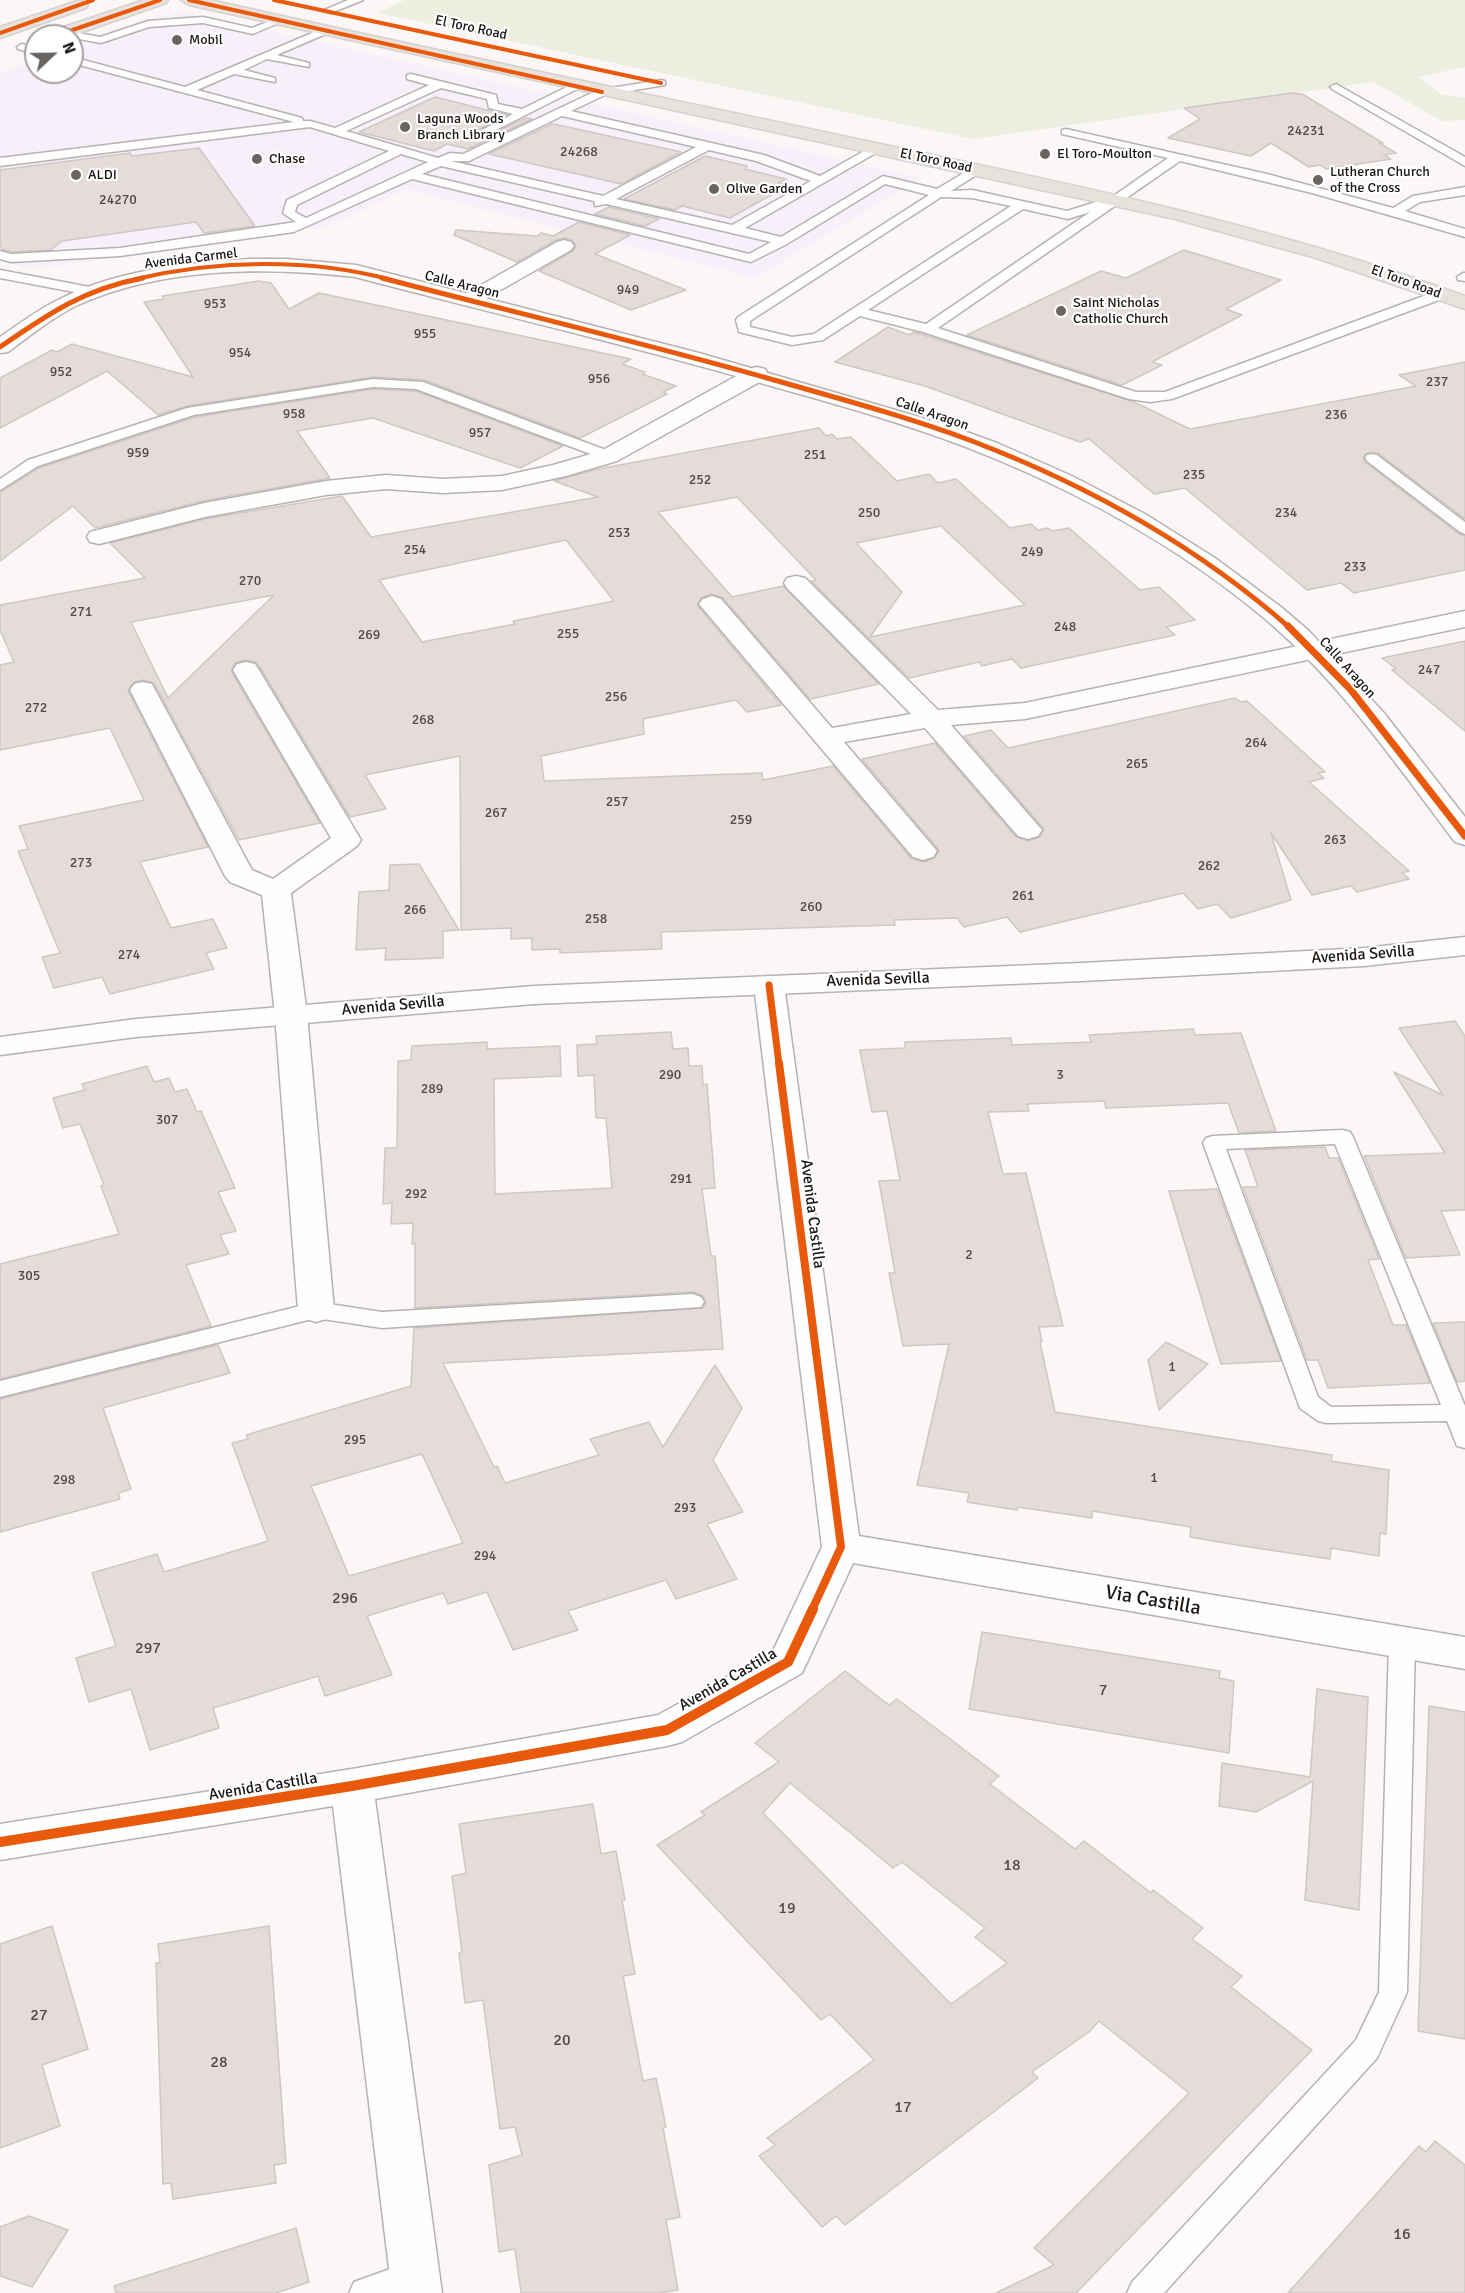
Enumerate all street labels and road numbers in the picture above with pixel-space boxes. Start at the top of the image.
street label: El Toro Road [433,12,509,44]
street label: El Toro Road [898,145,974,177]
street label: Avenida Carmel [144,245,238,273]
street label: El Toro Road [1369,262,1443,302]
street label: Calle Aragon [423,268,501,302]
street label: Calle Aragon [893,394,971,434]
street label: Calle Aragon [1315,634,1379,702]
street label: Avenida Sevilla [1311,942,1415,968]
street label: Avenida Sevilla [826,969,930,991]
street label: Avenida Sevilla [341,992,445,1020]
street label: Avenida Castilla [796,1158,828,1270]
street label: Via Castilla [1103,1581,1203,1621]
street label: Avenida Castilla [676,1644,780,1716]
street label: Avenida Castilla [207,1769,319,1805]

